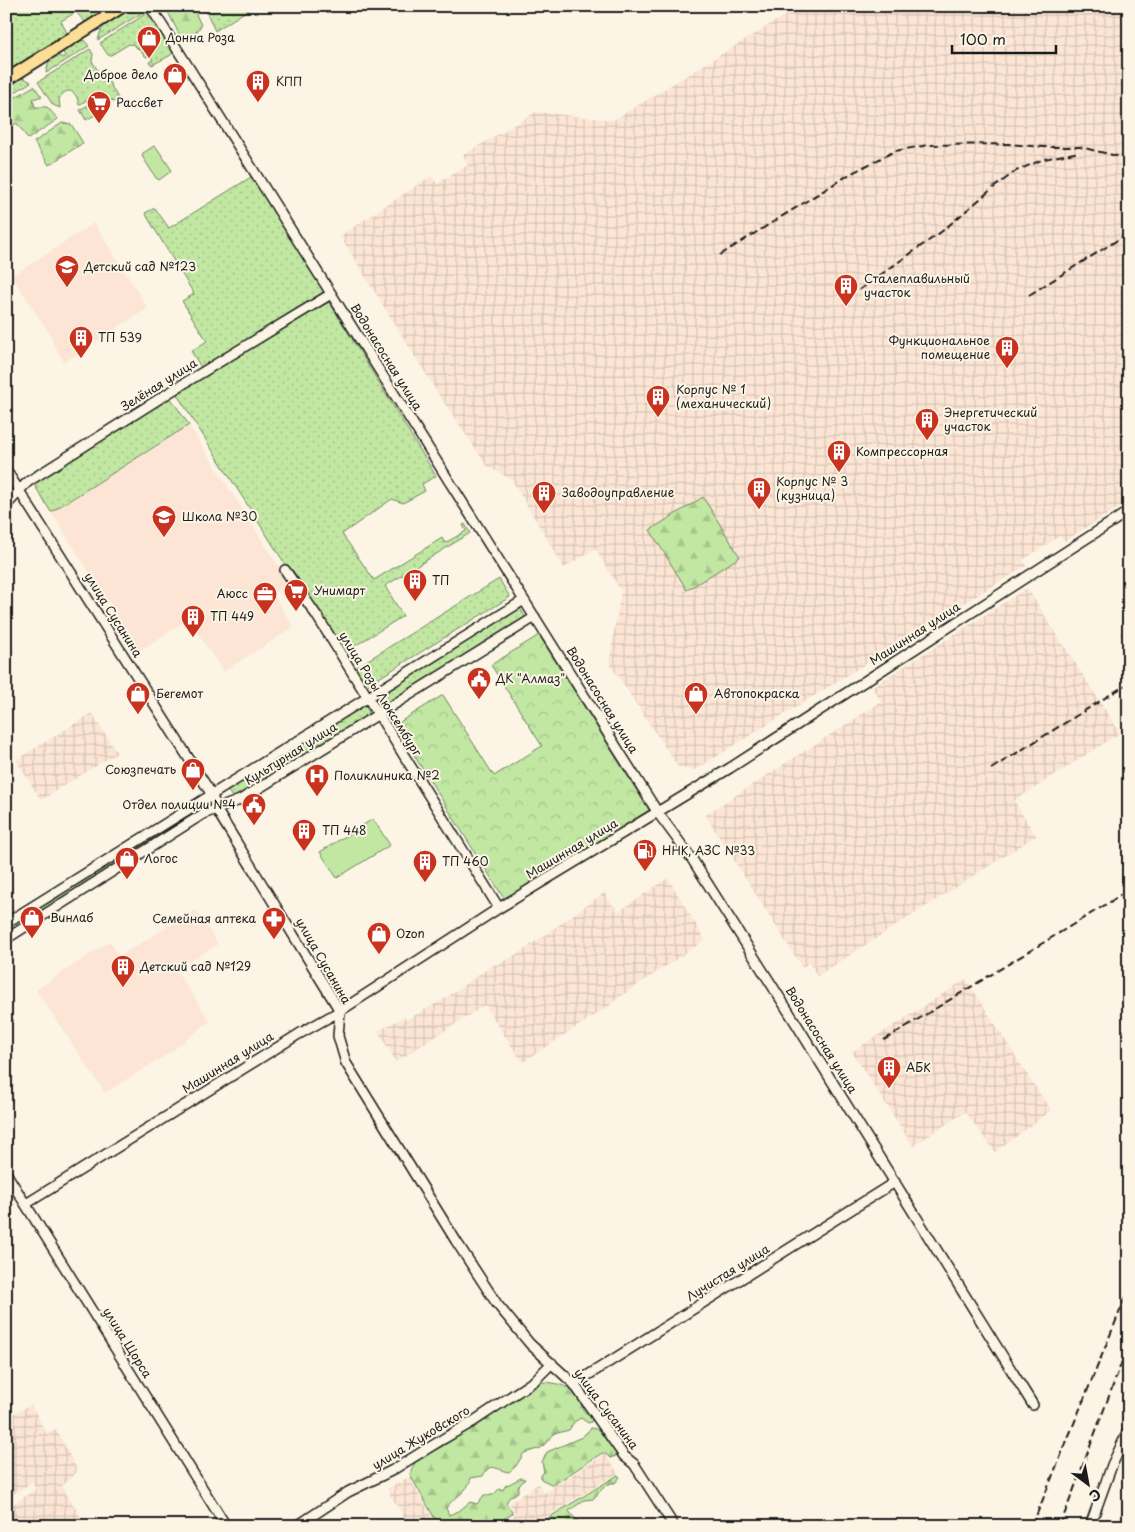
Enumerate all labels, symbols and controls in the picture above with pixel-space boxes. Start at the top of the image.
scale bar [952,22,1056,54]
shop icon: Донна Роза [136,25,162,59]
text: 100 m [960,27,1006,50]
place label: Донна Роза [165,28,235,46]
shop icon: Доброе дело [162,62,188,96]
place label: Доброе дело [83,65,158,83]
building icon: КПП [245,69,271,103]
place label: КПП [276,72,302,90]
supermarket icon: Рассвет [86,90,112,124]
place label: Рассвет [116,93,163,111]
school or university icon: Детский сад №123 [54,254,80,288]
place label: Детский сад №123 [83,257,196,275]
place label: Сталеплавильный участок [864,269,970,301]
building icon: Сталеплавильный участок [833,273,859,307]
street label: Водонасосная улица [347,299,427,414]
building icon: ТП 539 [68,325,94,359]
place label: ТП 539 [98,328,142,346]
place label: Функциональное помещение [889,331,990,363]
building icon: Функциональное помещение [994,335,1020,369]
street label: Зелёная улица [117,353,201,415]
place label: Корпус № 1 (механический) [676,380,771,412]
building icon: Корпус № 1 (механический) [645,384,671,418]
place label: Энергетический участок [944,403,1037,435]
building icon: Энергетический участок [914,407,940,441]
building icon: Компрессорная [826,439,852,473]
place label: Компрессорная [856,442,948,460]
place label: Корпус № 3 (кузница) [776,472,848,504]
building icon: Корпус № 3 (кузница) [746,476,772,510]
building icon: Заводоуправление [531,480,557,514]
place label: Заводоуправление [562,483,674,501]
school or university icon: Школа №30 [151,504,177,538]
place label: Школа №30 [182,507,258,525]
street label: улица Сусанина [80,568,147,661]
building icon: ТП [402,568,428,602]
place label: ТП [432,571,450,589]
supermarket icon: Унимарт [283,578,309,612]
office icon: Аюсс [252,581,278,615]
place label: Унимарт [314,581,366,599]
place label: Аюсс [217,584,248,602]
street label: Машинная улица [866,597,964,669]
building icon: ТП 449 [180,604,206,638]
place label: ТП 449 [210,607,254,625]
street label: улица Розы Люксембург [335,628,427,760]
street label: Водонасосная улица [563,642,643,757]
public building icon: ДК "Алмаз" [466,666,492,700]
place label: ДК "Алмаз" [495,669,565,687]
shop icon: Бегемот [125,681,151,715]
shop icon: Автопокраска [683,681,709,715]
place label: Бегемот [156,684,203,702]
place label: Автопокраска [714,684,800,702]
street label: Культурная улица [241,717,341,789]
shop icon: Союзпечать [180,757,206,791]
place label: Союзпечать [105,760,176,778]
hospital icon: Поликлиника №2 [304,763,330,797]
place label: Поликлиника №2 [334,766,440,784]
public building icon: Отдел полиции №4 [241,792,267,826]
place label: Отдел полиции №4 [122,795,236,813]
street label: Машинная улица [522,813,621,883]
building icon: ТП 448 [291,818,317,852]
place label: ТП 448 [322,821,367,839]
fuel station icon: ННК, АЗС №33 [632,838,658,872]
place label: ННК, АЗС №33 [662,841,755,859]
shop icon: Логос [114,846,140,880]
place label: Логос [144,849,178,867]
building icon: ТП 460 [412,849,438,883]
place label: ТП 460 [442,852,489,870]
shop icon: Винлаб [19,905,45,939]
pharmacy icon: Семейная аптека [261,906,287,940]
place label: Винлаб [50,908,93,926]
place label: Семейная аптека [152,909,257,927]
street label: улица Сусанина [292,914,356,1007]
shop icon: Ozon [366,921,392,955]
place label: Ozon [396,924,425,942]
building icon: Детский сад №129 [110,954,136,988]
place label: Детский сад №129 [139,957,251,975]
street label: Водонасосная улица [782,982,862,1097]
street label: Машинная улица [178,1027,277,1097]
building icon: АБК [876,1055,902,1089]
place label: АБК [906,1058,931,1076]
street label: Лучистая улица [682,1239,773,1305]
street label: улица Щорса [99,1304,157,1382]
street label: улица Сусанина [570,1364,644,1453]
street label: улица Жуковского [368,1401,473,1474]
north arrow [1062,1460,1112,1510]
text: С [1085,1484,1105,1507]

